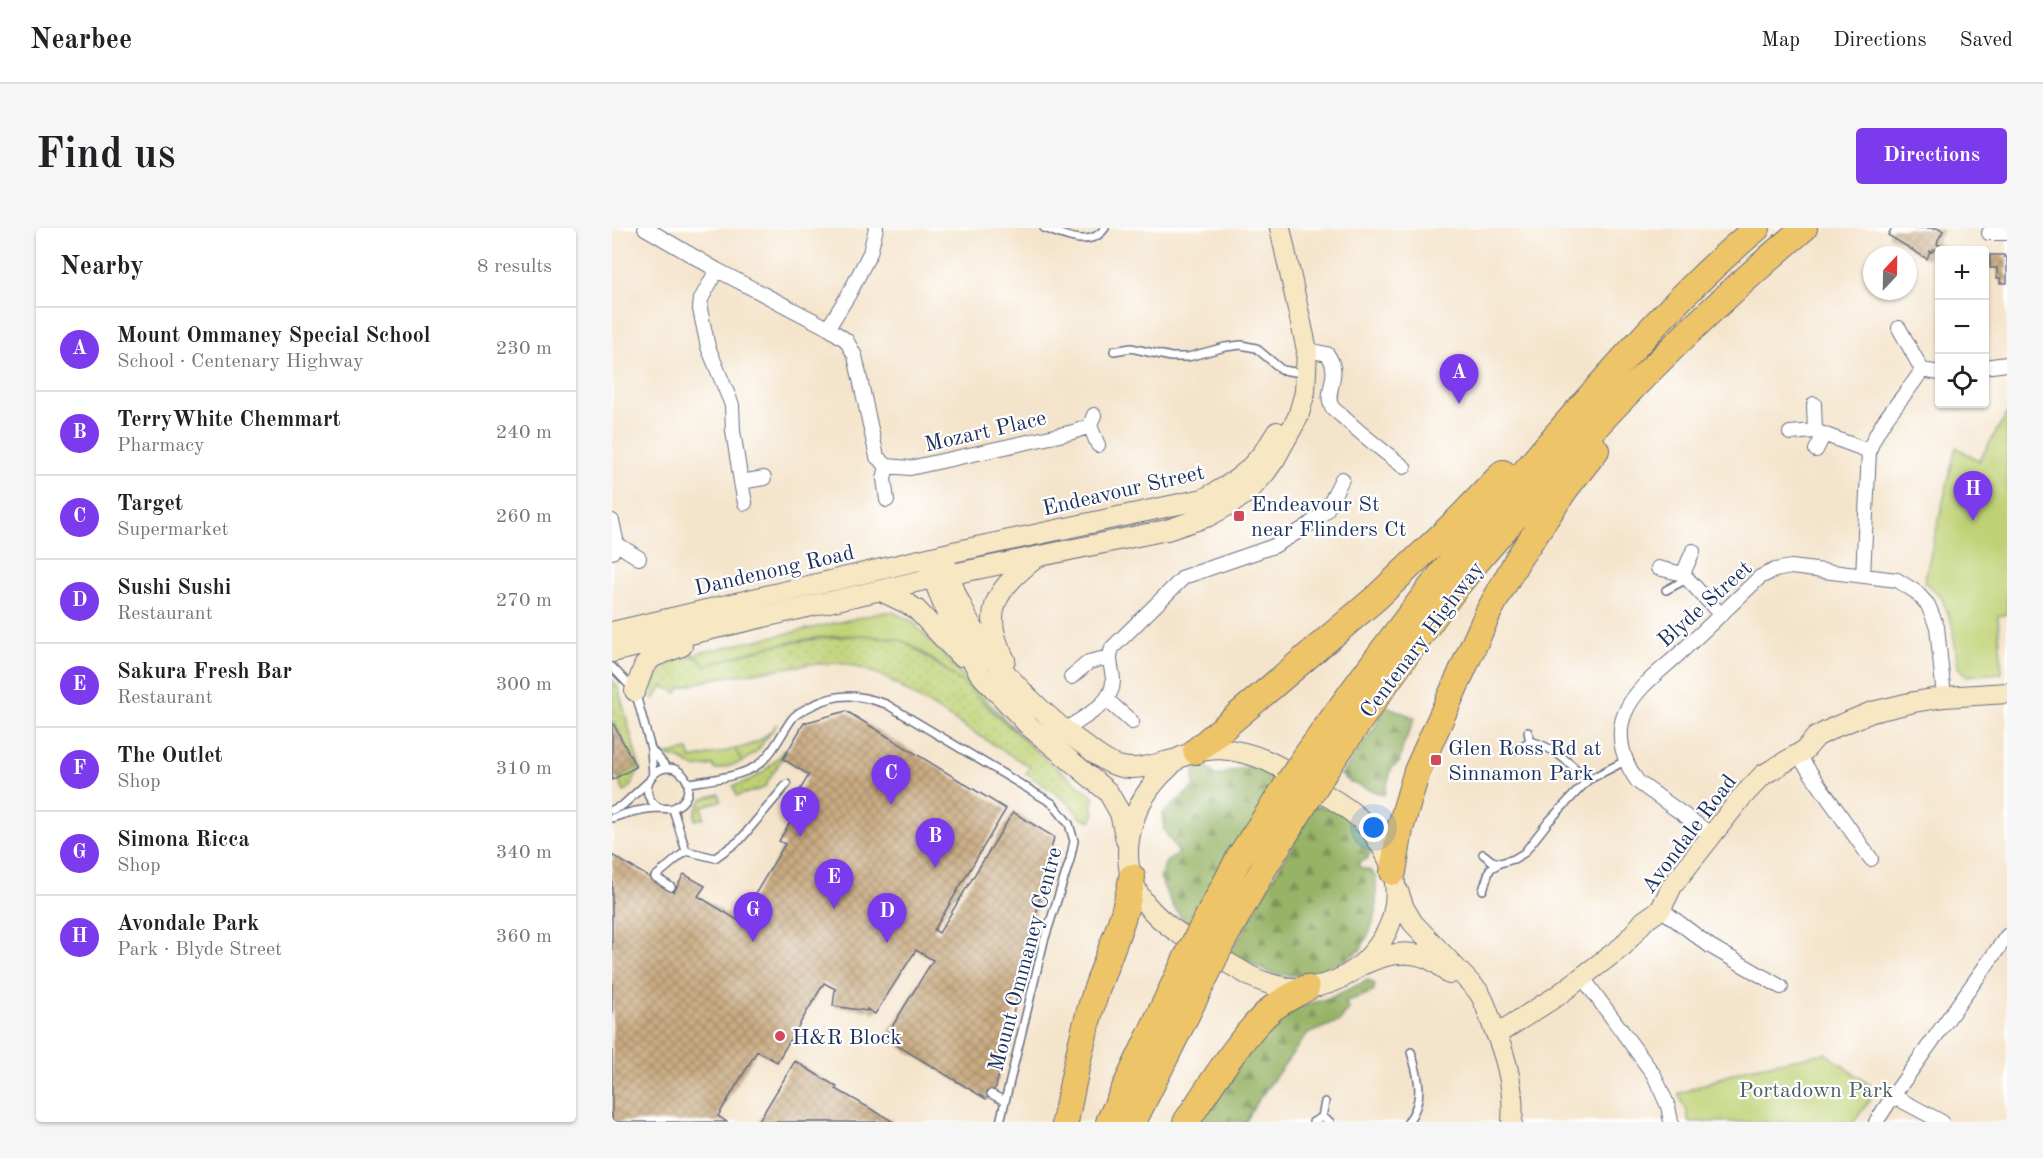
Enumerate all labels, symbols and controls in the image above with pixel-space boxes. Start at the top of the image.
text: Nearbee [30,27,132,55]
text: Map [1761,30,1800,51]
text: Directions [1833,30,1927,51]
text: Saved [1960,30,2013,51]
button: Directions [1856,128,2007,184]
text: Find us [36,135,175,177]
north arrow [1863,246,1917,300]
map controls [1935,246,1989,408]
button: + [1935,246,1989,300]
text: Nearby [60,254,144,280]
text: 8 results [477,257,552,277]
button: − [1935,300,1989,354]
text: Mount Ommaney Special School [117,325,431,347]
text: A [72,339,87,359]
text: 230 m [496,339,552,359]
text: School · Centenary Highway [117,352,364,372]
pin: A [1440,354,1478,404]
button: locate [1935,354,1989,408]
street label: Mozart Place [922,407,1048,457]
text: TerryWhite Chemmart [117,409,341,431]
text: B [72,423,87,443]
text: 240 m [496,423,552,443]
text: Pharmacy [117,436,205,456]
street label: Endeavour Street [1040,462,1207,520]
pin: H [1954,472,1992,521]
text: Target [117,493,183,515]
place label: Endeavour St near Flinders Ct [1251,494,1406,541]
text: C [73,507,86,527]
text: 260 m [496,507,552,527]
marker: Endeavour St near Flinders Ct [1232,509,1246,523]
text: Supermarket [117,520,228,540]
street label: Dandenong Road [692,542,856,600]
street label: Blyde Street [1654,557,1756,652]
street label: Centenary Highway [1357,558,1489,723]
text: Sushi Sushi [117,577,231,599]
text: D [72,591,87,611]
text: 270 m [496,591,552,611]
text: Restaurant [117,604,213,624]
text: Sakura Fresh Bar [117,661,292,683]
text: E [73,675,86,695]
text: 300 m [496,675,552,695]
text: Restaurant [117,688,213,708]
place label: Glen Ross Rd at Sinnamon Park [1448,738,1602,785]
text: The Outlet [117,745,223,767]
marker: Glen Ross Rd at Sinnamon Park [1429,753,1443,767]
pin: C [872,756,910,805]
text: F [73,759,86,779]
text: 310 m [496,759,552,779]
street label: Avondale Road [1638,771,1741,898]
text: Shop [117,772,161,792]
pin: F [780,788,819,837]
your location [1359,813,1388,842]
pin: B [916,818,954,868]
text: Simona Ricca [117,829,250,851]
text: G [72,843,87,863]
text: 340 m [496,843,552,863]
street label: Mount Ommaney Centre [985,845,1067,1074]
text: Shop [117,856,161,876]
pin: E [814,860,854,909]
pin: G [734,892,772,942]
pin: D [868,894,906,943]
text: Avondale Park [117,913,259,935]
text: H [71,927,88,947]
text: 360 m [496,927,552,947]
text: Park · Blyde Street [117,940,282,960]
place label: H&R Block [792,1027,902,1049]
marker: H&R Block [773,1029,787,1043]
park label: Portadown Park [1739,1080,1893,1102]

